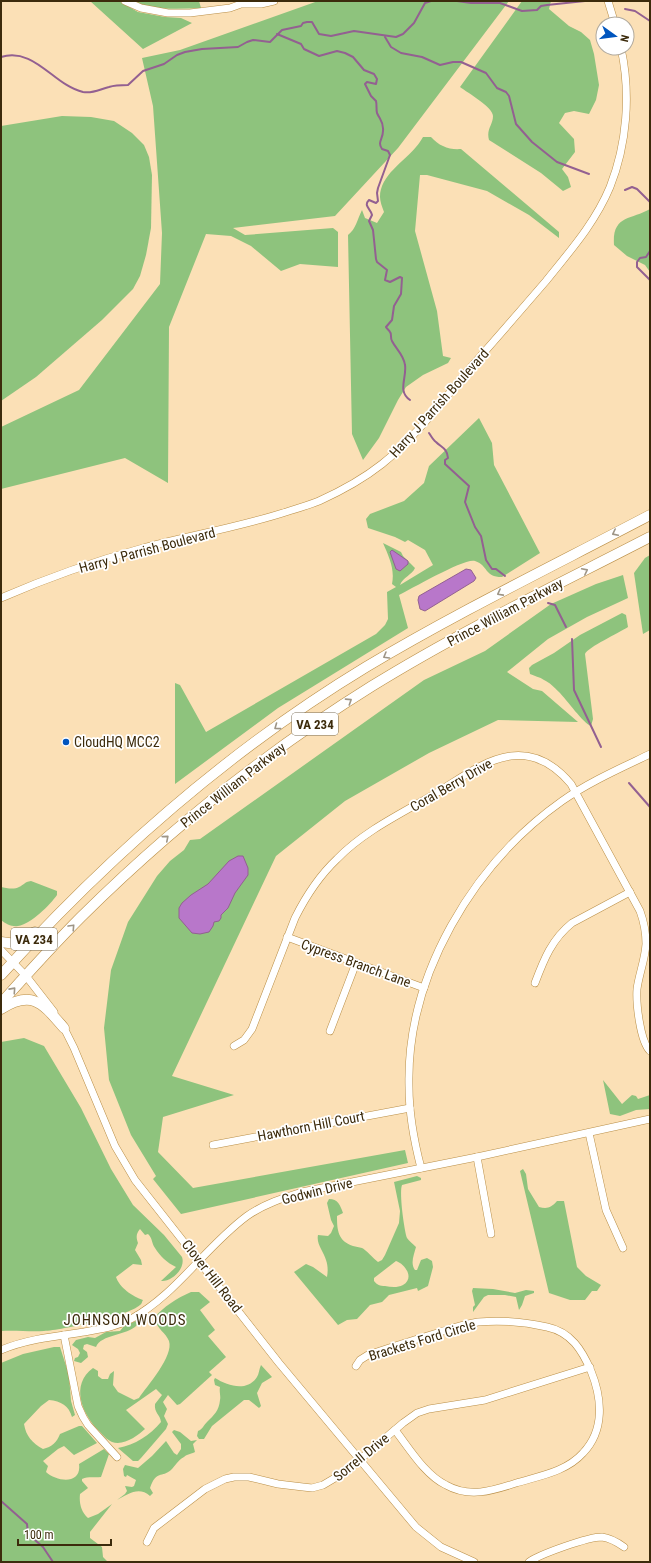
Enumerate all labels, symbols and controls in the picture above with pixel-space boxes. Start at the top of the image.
north arrow [595,16,635,56]
text: N [617,33,631,43]
street label: Harry J Parrish Boulevard [386,345,492,461]
street label: Harry J Parrish Boulevard [77,524,217,576]
one-way arrow [612,528,620,536]
one-way arrow [580,568,588,575]
street label: Prince William Parkway [444,575,566,649]
one-way arrow [497,588,504,596]
one-way arrow [383,651,390,658]
one-way arrow [344,699,351,706]
road number: VA 234 [292,713,338,735]
one-way arrow [275,722,282,729]
place label: CloudHQ MCC2 [74,734,160,750]
marker: CloudHQ MCC2 [61,737,71,747]
street label: Prince William Parkway [177,739,289,831]
street label: Coral Berry Drive [407,755,495,815]
one-way arrow [162,836,169,843]
one-way arrow [67,924,75,932]
road number: VA 234 [11,928,57,950]
street label: Cypress Branch Lane [299,936,413,990]
one-way arrow [9,987,16,994]
street label: Hawthorn Hill Court [256,1108,366,1144]
street label: Godwin Drive [280,1174,355,1208]
street label: Clover Hill Road [179,1237,245,1315]
district label: JOHNSON WOODS [63,1311,187,1329]
street label: Brackets Ford Circle [367,1316,478,1364]
street label: Sorrell Drive [330,1429,392,1484]
scale bar [18,1521,111,1547]
text: 100 m [24,1528,54,1542]

